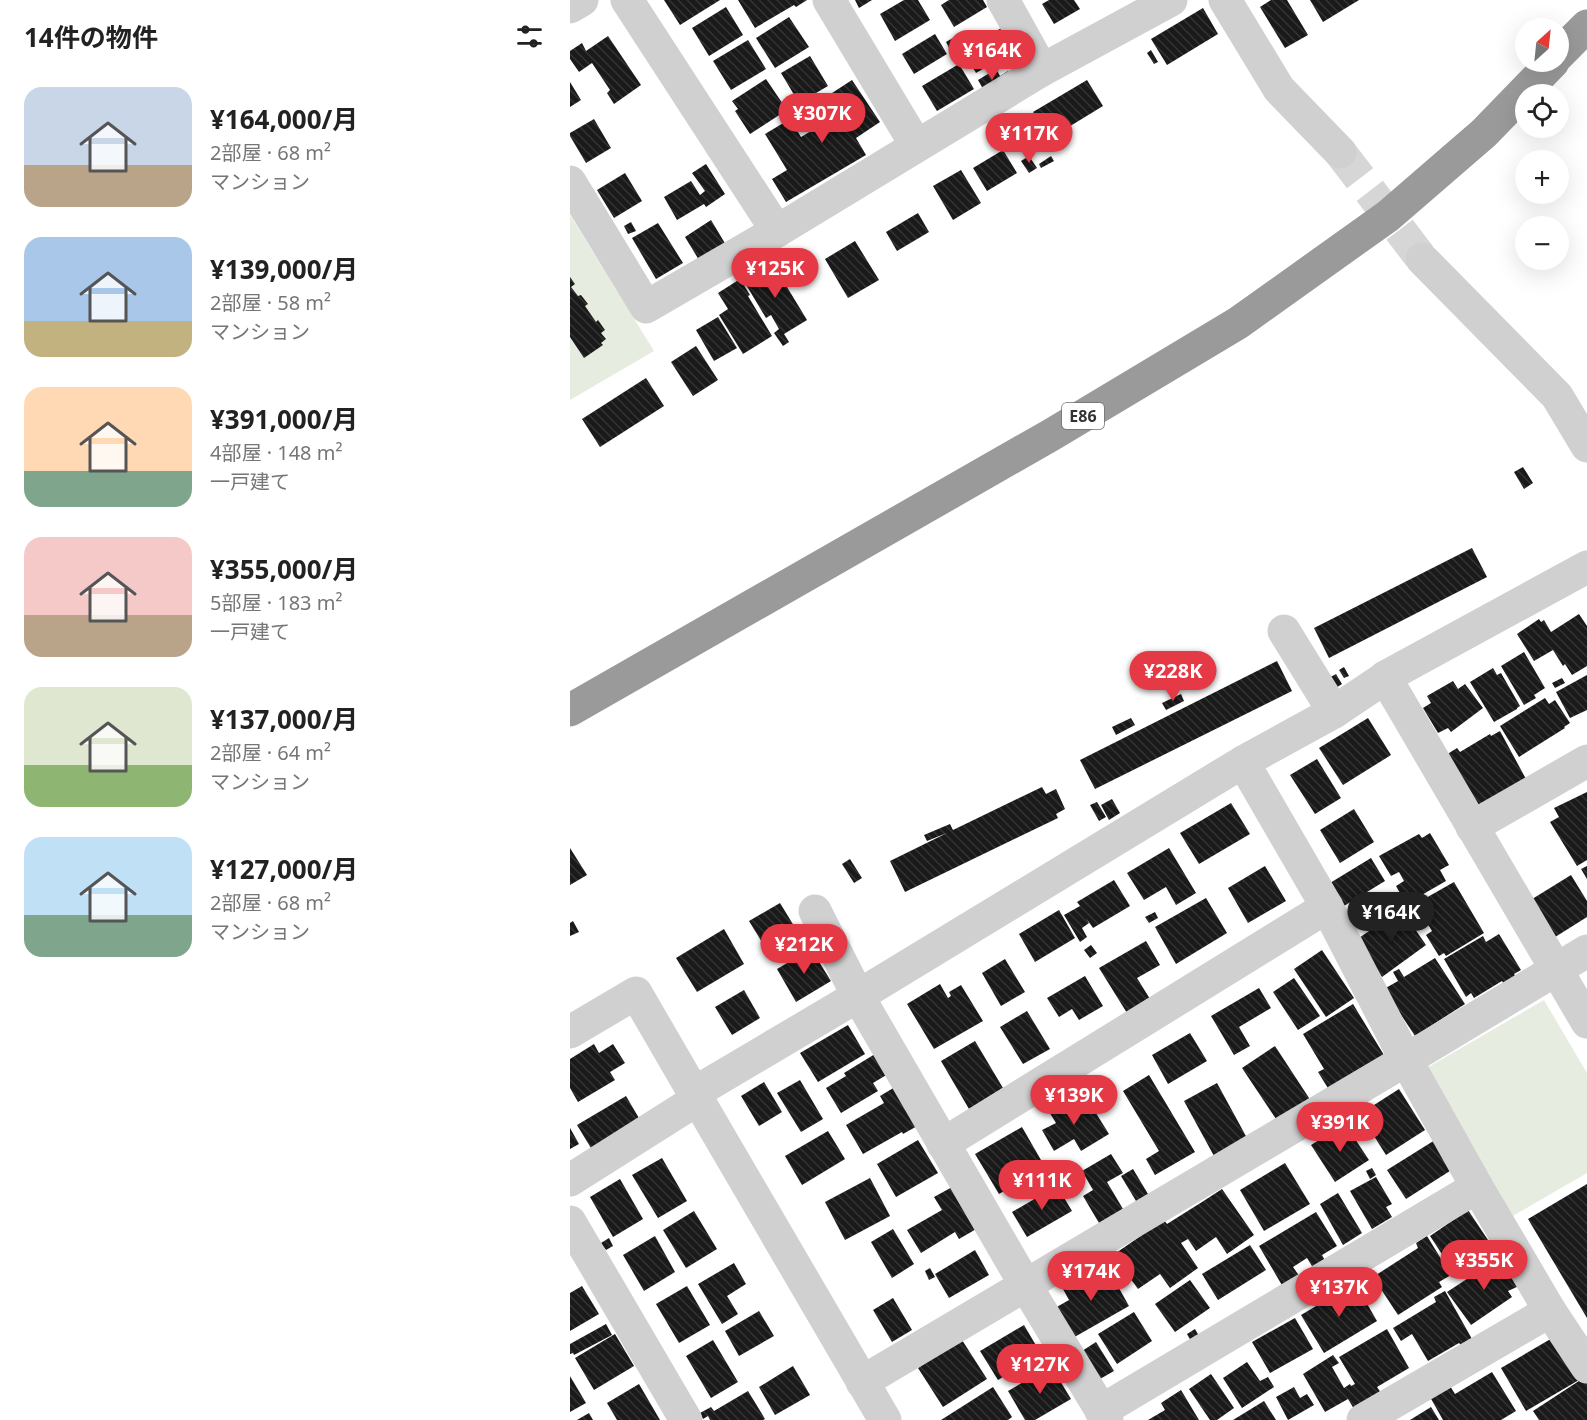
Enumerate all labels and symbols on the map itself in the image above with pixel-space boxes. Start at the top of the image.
north arrow [1515,18,1569,72]
pin: ¥164K [950,30,1034,81]
pin: ¥307K [780,93,864,144]
pin: ¥117K [987,113,1071,164]
pin: ¥125K [733,248,817,299]
road number: E86 [1062,403,1104,429]
pin: ¥228K [1131,651,1215,702]
pin: ¥164K [1349,892,1433,943]
pin: ¥212K [762,924,846,975]
pin: ¥139K [1032,1075,1116,1126]
pin: ¥391K [1298,1102,1382,1153]
pin: ¥111K [1000,1160,1084,1211]
pin: ¥355K [1442,1240,1526,1291]
pin: ¥174K [1049,1251,1133,1302]
pin: ¥137K [1297,1267,1381,1318]
pin: ¥127K [998,1344,1082,1395]

